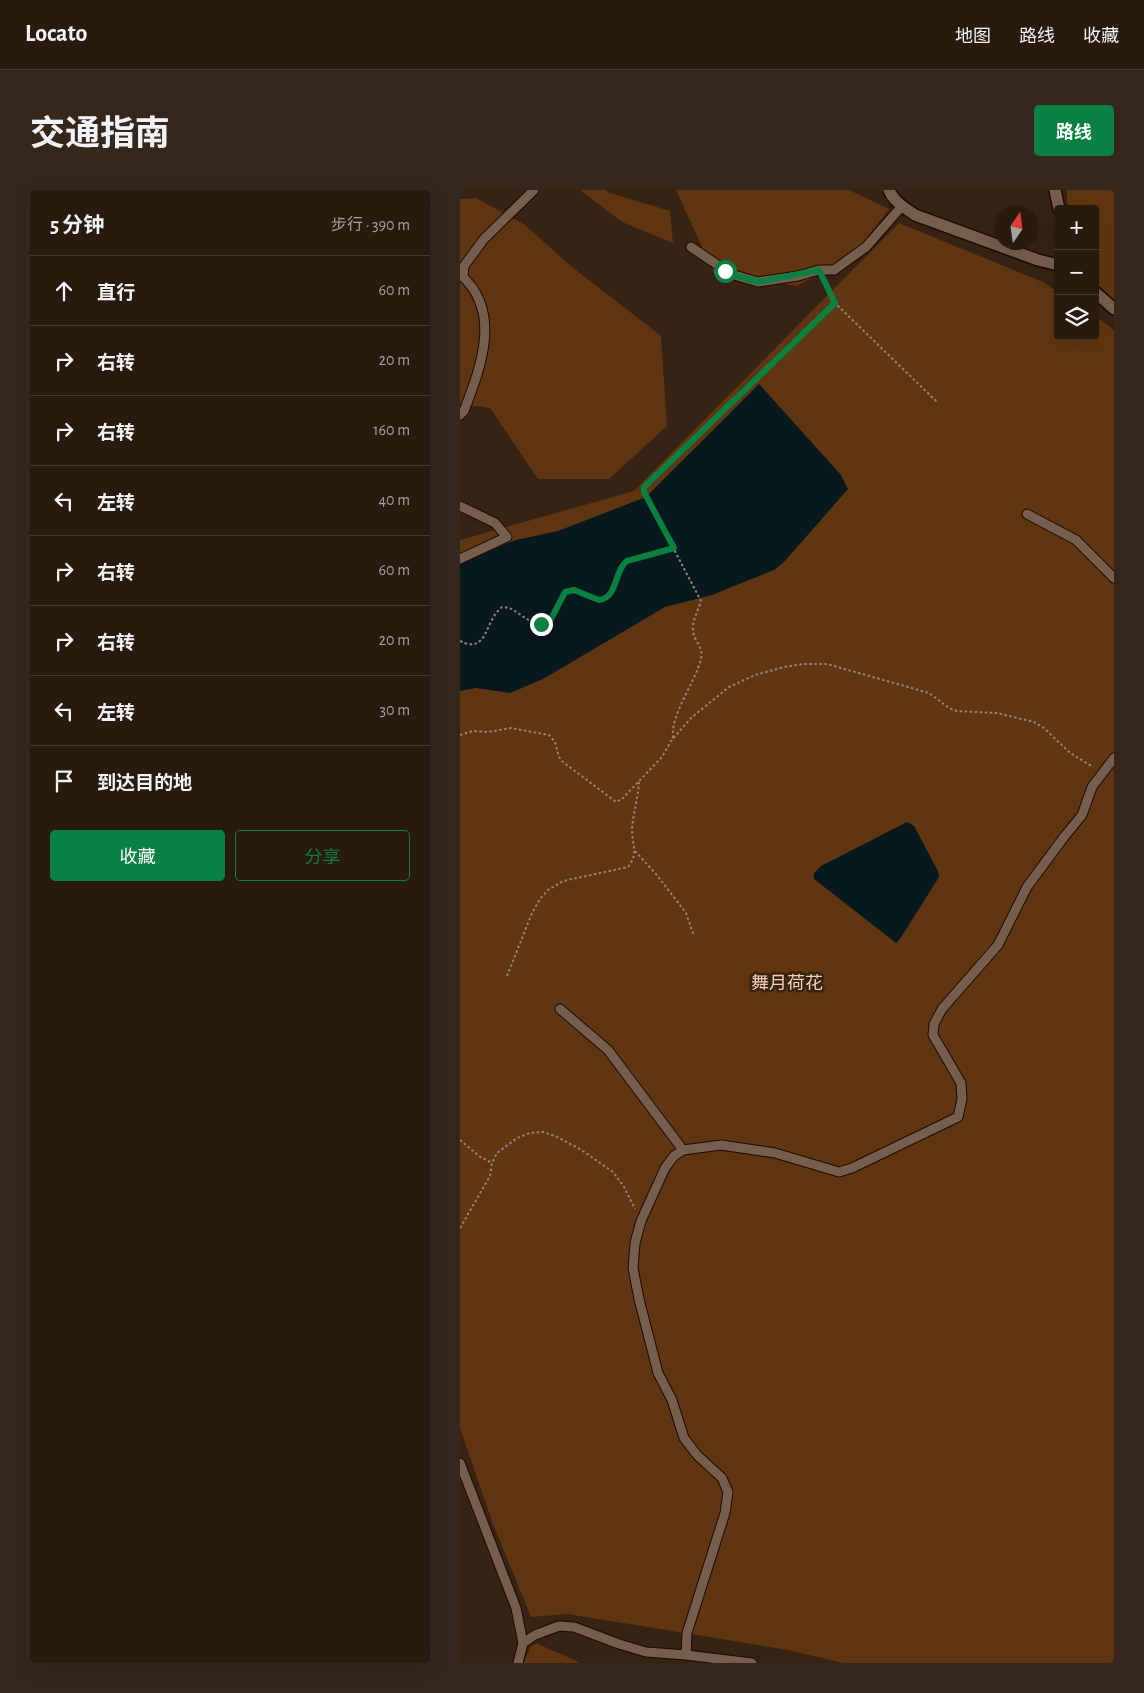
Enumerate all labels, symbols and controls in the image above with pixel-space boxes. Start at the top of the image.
text: Locato [25,22,87,46]
text: 地图 [955,28,991,46]
text: 路线 [1019,28,1055,46]
text: 收藏 [1083,28,1119,46]
button: 路线 [1034,105,1114,156]
text: 交通指南 [30,117,170,152]
north arrow [994,205,1039,250]
map controls [1054,205,1099,340]
button: + [1054,205,1099,250]
text: 5 分钟 [50,215,104,236]
text: 步行 · 390 m [331,217,410,233]
button: − [1054,250,1099,295]
route start [714,260,737,283]
icon: ahead [50,277,78,305]
text: 60 m [379,282,410,298]
text: 直行 [97,284,135,303]
button: layers [1054,295,1099,340]
icon: right [50,347,78,375]
text: 20 m [379,352,410,368]
text: 右转 [97,354,135,373]
icon: right [50,417,78,445]
text: 160 m [373,422,410,438]
text: 右转 [97,424,135,443]
icon: left [50,487,78,515]
text: 40 m [378,492,410,508]
text: 左转 [97,494,135,513]
icon: right [50,557,78,585]
text: 60 m [379,562,410,578]
text: 右转 [97,564,135,583]
route end [530,613,553,636]
icon: right [50,627,78,655]
text: 20 m [379,632,410,648]
text: 右转 [97,634,135,653]
icon: left [50,697,78,725]
text: 30 m [380,702,410,718]
text: 左转 [97,704,135,723]
icon: arrive [50,767,78,795]
text: 到达目的地 [97,774,192,793]
button: 收藏 [50,830,225,881]
button: 分享 [235,830,410,881]
park label: 舞月荷花 [751,973,823,993]

